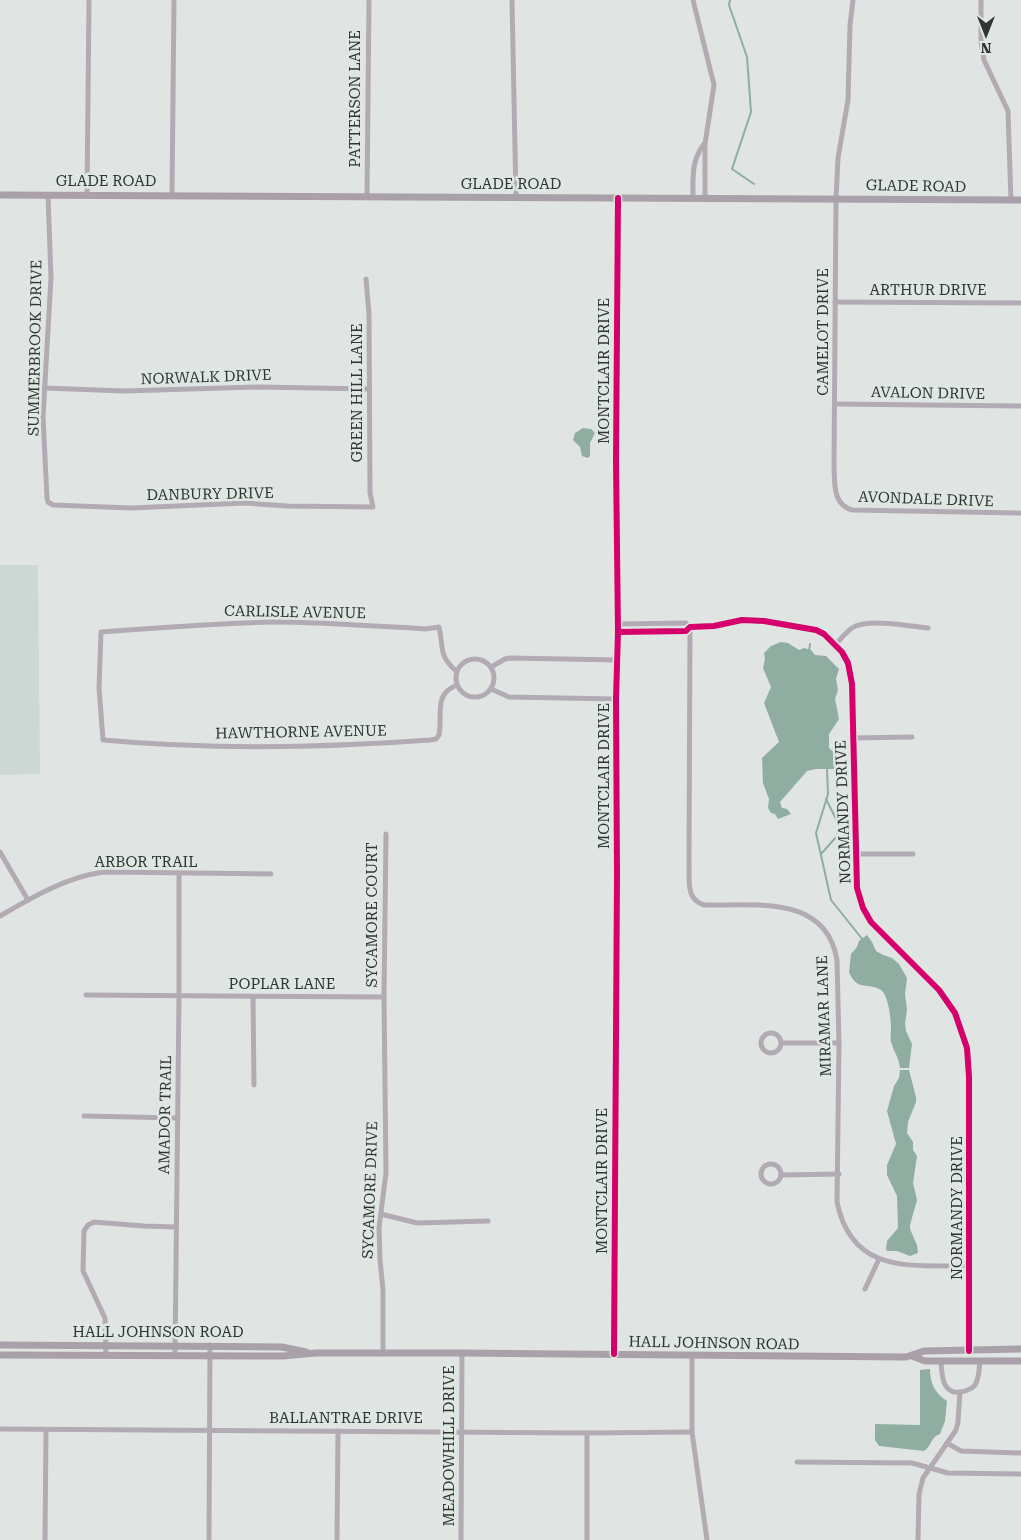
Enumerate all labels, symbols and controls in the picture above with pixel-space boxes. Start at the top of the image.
north arrow [961,10,1011,60]
street label: PATTERSON LANE [346,30,364,168]
text: N [980,40,991,56]
street label: GLADE ROAD [56,172,156,190]
street label: GLADE ROAD [461,175,561,193]
street label: GLADE ROAD [866,176,966,196]
street label: SUMMERBROOK DRIVE [24,260,46,436]
street label: CAMELOT DRIVE [814,268,832,396]
street label: ARTHUR DRIVE [869,281,987,299]
street label: MONTCLAIR DRIVE [595,298,613,444]
street label: GREEN HILL LANE [348,324,366,463]
street label: NORWALK DRIVE [140,366,272,388]
street label: AVALON DRIVE [871,383,985,403]
street label: DANBURY DRIVE [146,484,274,504]
street label: AVONDALE DRIVE [858,488,994,510]
street label: CARLISLE AVENUE [224,602,366,622]
street label: MONTCLAIR DRIVE [595,703,613,849]
street label: HAWTHORNE AVENUE [215,722,387,742]
street label: NORMANDY DRIVE [831,740,855,884]
street label: SYCAMORE COURT [363,843,381,987]
street label: ARBOR TRAIL [94,853,198,871]
street label: MIRAMAR LANE [813,955,835,1077]
street label: POPLAR LANE [229,975,335,993]
street label: AMADOR TRAIL [155,1055,175,1175]
street label: MONTCLAIR DRIVE [593,1108,611,1254]
street label: SYCAMORE DRIVE [359,1121,381,1259]
street label: NORMANDY DRIVE [948,1136,966,1280]
street label: HALL JOHNSON ROAD [72,1323,244,1341]
street label: HALL JOHNSON ROAD [628,1333,800,1353]
street label: MEADOWHILL DRIVE [440,1365,458,1527]
street label: BALLANTRAE DRIVE [269,1409,423,1427]

